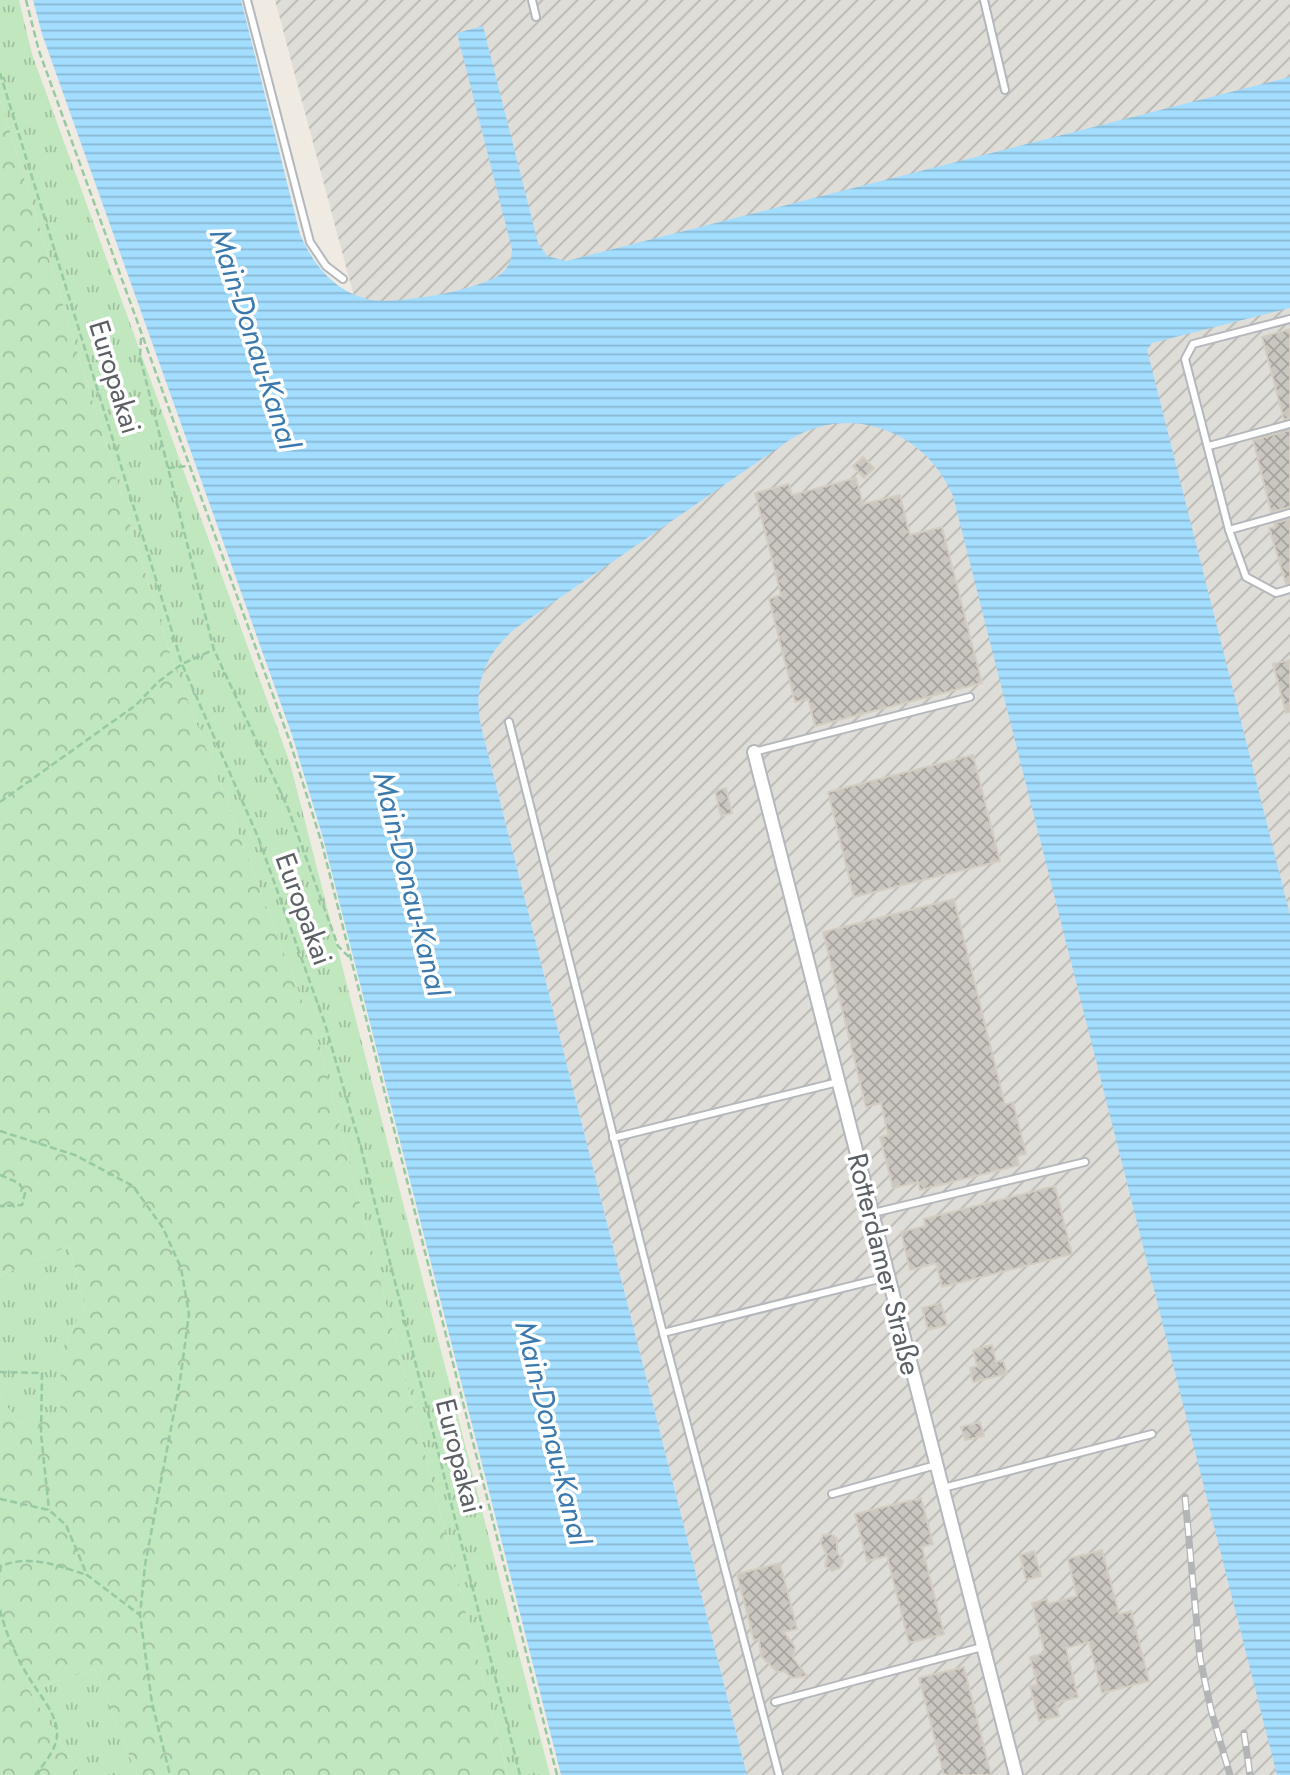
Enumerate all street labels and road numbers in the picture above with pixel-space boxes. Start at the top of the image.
street label: Europakai [78,315,152,439]
street label: Europakai [265,847,343,971]
street label: Rotterdamer Straße [837,1149,931,1379]
street label: Europakai [425,1394,493,1518]

